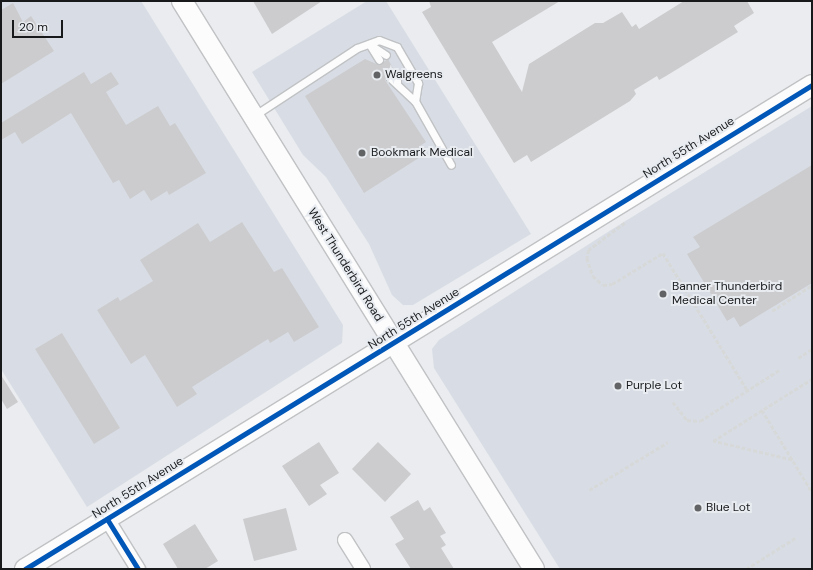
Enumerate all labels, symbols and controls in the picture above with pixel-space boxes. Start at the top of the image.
scale bar [14,12,65,38]
text: 20 m [19,19,48,35]
place label: Walgreens [385,68,443,82]
marker: Walgreens [372,70,382,80]
street label: North 55th Avenue [641,114,737,182]
place label: Bookmark Medical [371,146,473,160]
marker: Bookmark Medical [356,147,368,159]
street label: West Thunderbird Road [304,206,386,324]
place label: Banner Thunderbird Medical Center [672,280,782,308]
street label: North 55th Avenue [366,285,462,353]
marker: Banner Thunderbird Medical Center [657,288,669,300]
place label: Purple Lot [626,379,682,393]
marker: Purple Lot [613,381,623,391]
street label: North 55th Avenue [90,454,186,522]
place label: Blue Lot [706,501,750,515]
marker: Blue Lot [693,503,703,513]

